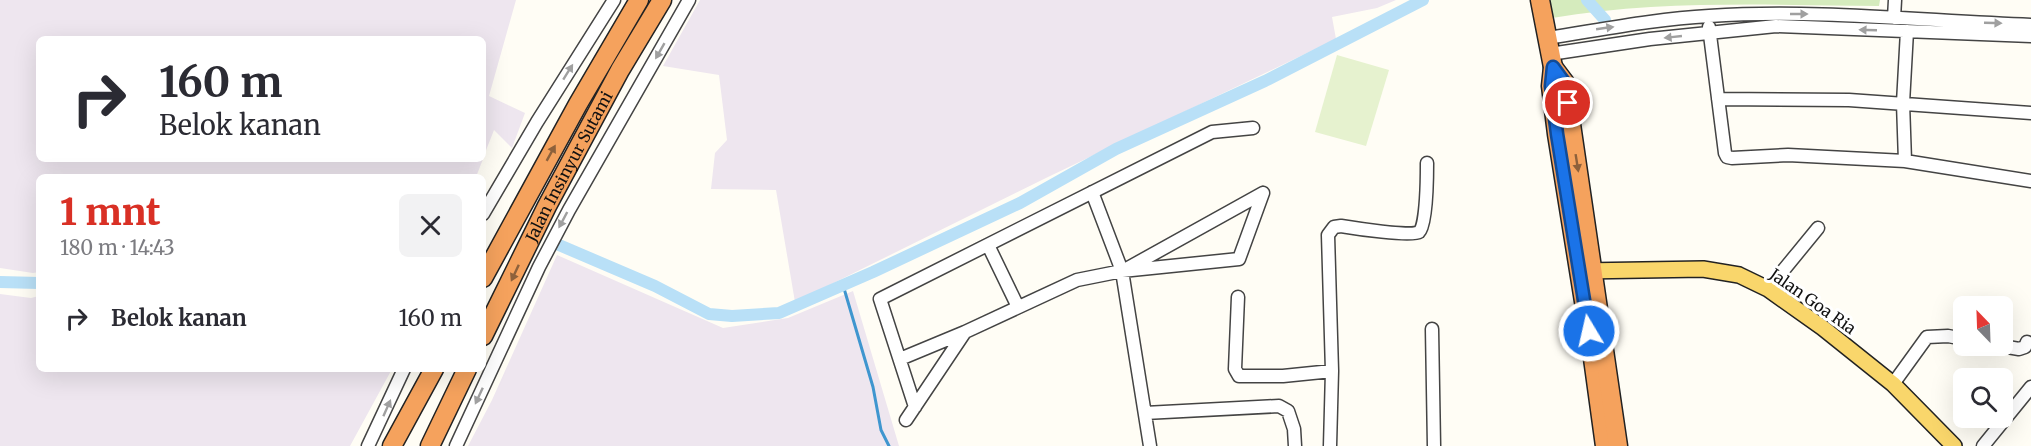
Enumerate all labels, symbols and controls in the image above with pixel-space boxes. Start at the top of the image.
one-way arrow [1789,9,1808,19]
one-way arrow [1984,19,2003,28]
one-way arrow [1595,24,1614,33]
one-way arrow [1858,25,1877,34]
one-way arrow [1664,32,1683,42]
one-way arrow [654,43,665,59]
text: 160 m [159,56,283,108]
icon: right [60,60,138,138]
one-way arrow [563,64,574,81]
pin [1542,77,1593,128]
icon: arrive [1551,86,1584,119]
street label: Jalan Insinyur Sutami [521,88,617,246]
text: Belok kanan [159,108,321,142]
one-way arrow [546,144,556,161]
one-way arrow [1572,153,1581,172]
text: 1 mnt [60,190,161,235]
button: close [399,194,462,257]
one-way arrow [558,212,568,229]
text: 180 m · 14:43 [60,235,175,260]
street label: Jalan Goa Ria [1765,263,1860,338]
one-way arrow [511,265,520,282]
north arrow [1953,296,2013,356]
map controls [1953,296,2013,428]
position arrow [1557,299,1621,363]
icon: right [60,302,93,335]
text: Belok kanan [111,304,247,332]
text: 160 m [398,304,462,332]
button: search [1953,368,2013,428]
one-way arrow [475,388,484,405]
one-way arrow [382,398,392,416]

